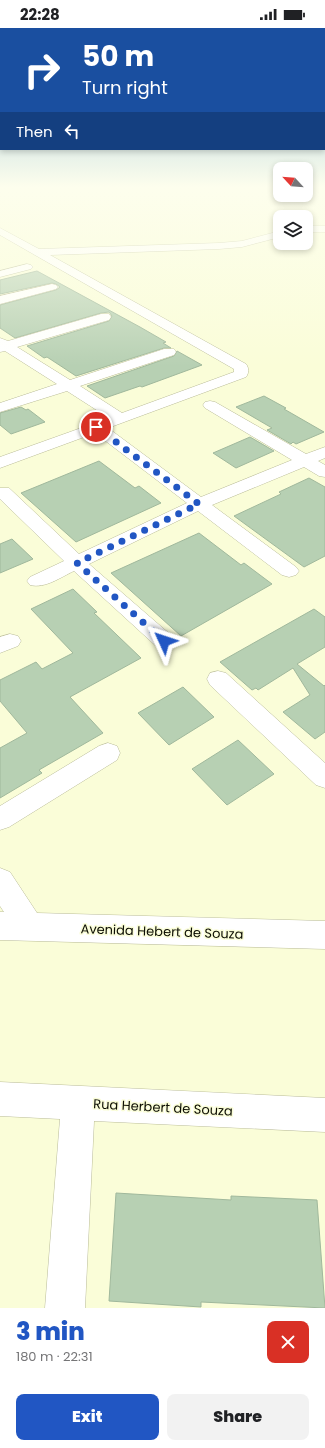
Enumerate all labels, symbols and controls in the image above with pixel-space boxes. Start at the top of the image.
text: 22:28 [20,4,60,25]
text: 50 m [82,37,154,76]
icon: right [16,44,68,96]
text: Turn right [82,75,168,100]
icon: left [61,120,83,142]
text: Then [16,121,53,142]
north arrow [273,162,313,202]
map controls [273,162,313,250]
button: layers [273,210,313,250]
pin [79,410,113,444]
icon: arrive [85,416,107,438]
position arrow [143,620,185,662]
street label: Avenida Hebert de Souza [80,919,244,944]
street label: Rua Herbert de Souza [93,1094,233,1121]
text: 3 min [16,1315,85,1348]
button: close [267,1321,309,1363]
text: 180 m · 22:31 [16,1347,93,1366]
button: Exit [16,1394,159,1440]
button: Share [167,1394,309,1440]

